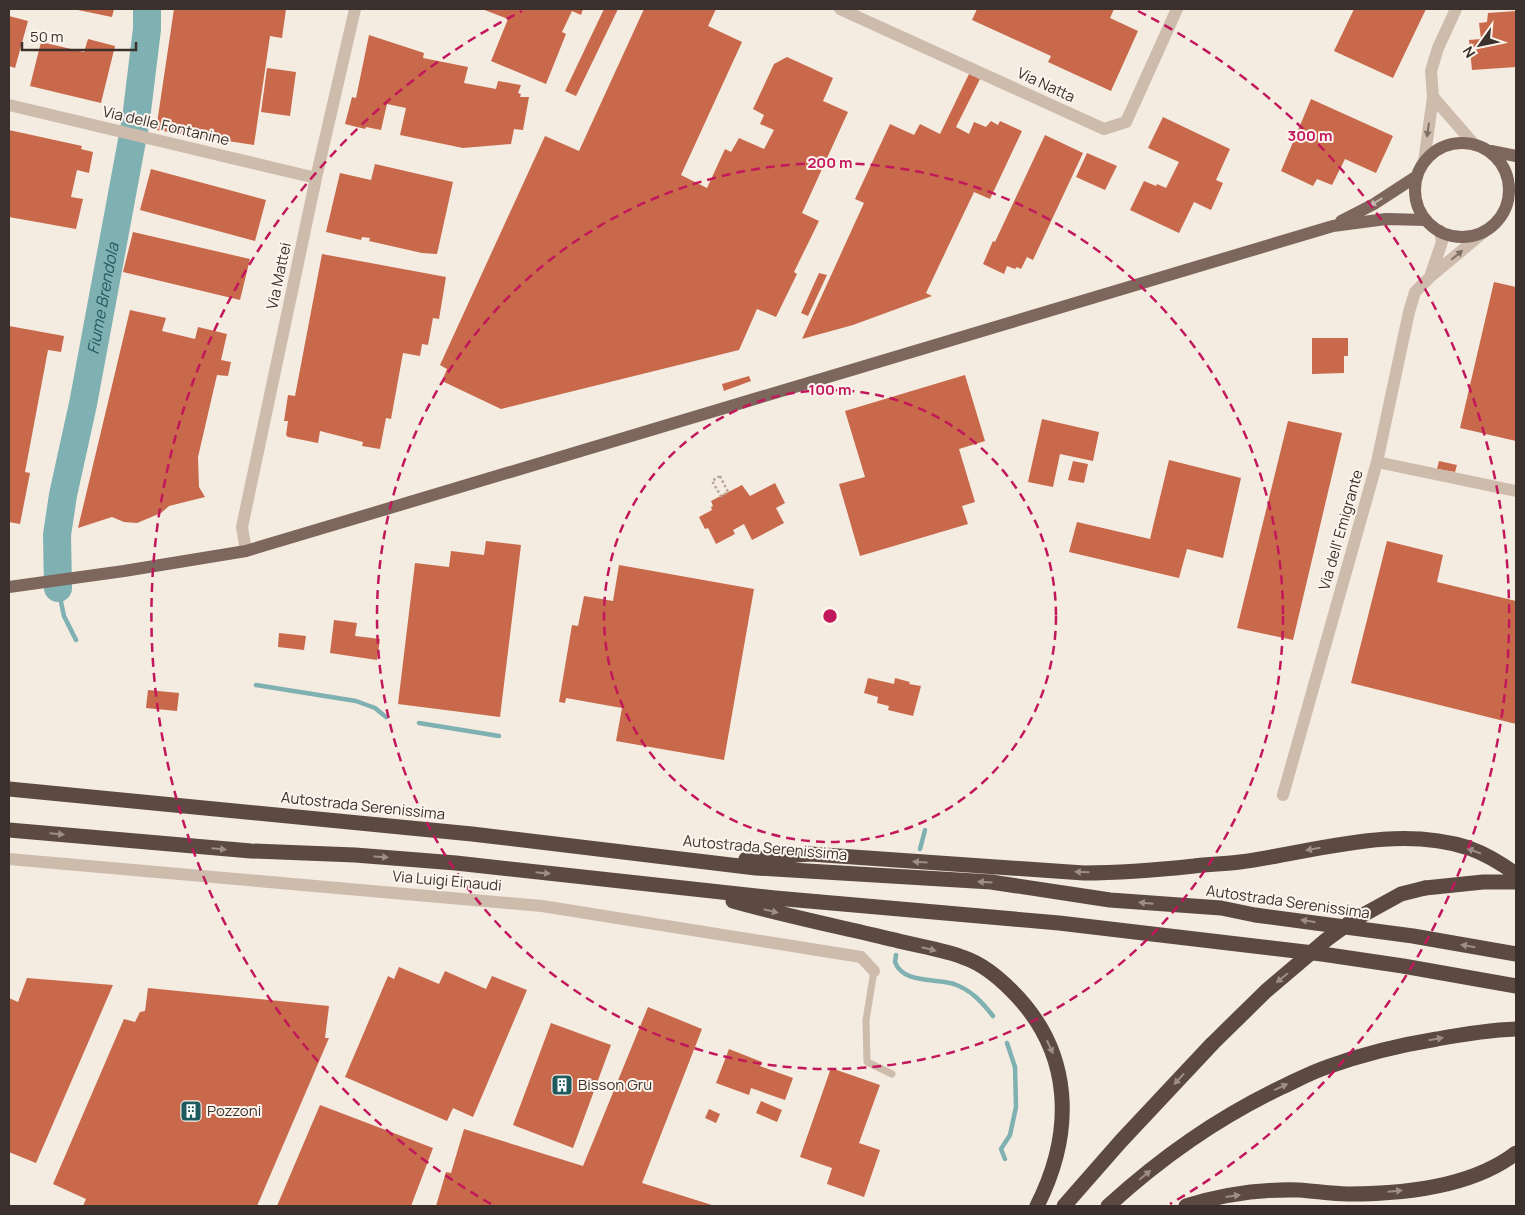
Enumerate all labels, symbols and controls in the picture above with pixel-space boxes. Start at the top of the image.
scale bar [22,20,136,52]
north arrow [1455,20,1505,70]
text: 50 m [30,26,64,47]
text: N [1458,43,1479,62]
street label: Via Natta [1014,62,1079,107]
street label: Via delle Fontanine [101,101,232,150]
one-way arrow [1424,122,1432,138]
text: 300 m [1288,125,1332,146]
text: 200 m [807,152,853,173]
one-way arrow [1369,198,1382,207]
water label: Fiume Brendola [81,240,124,356]
street label: Via Mattei [261,240,296,311]
one-way arrow [1450,249,1463,260]
text: 100 m [809,379,851,400]
street label: Via dell' Emigrante [1313,467,1368,593]
centre of rings [821,607,839,625]
street label: Autostrada Serenissima [280,786,446,825]
one-way arrow [50,830,66,838]
street label: Autostrada Serenissima [682,830,848,865]
one-way arrow [211,845,227,853]
one-way arrow [1305,845,1321,853]
one-way arrow [1466,846,1481,854]
one-way arrow [374,854,390,862]
one-way arrow [912,858,928,866]
street label: Via Luigi Einaudi [392,865,503,896]
one-way arrow [1074,868,1090,876]
one-way arrow [535,869,551,877]
one-way arrow [977,878,993,886]
street label: Autostrada Serenissima [1205,880,1371,923]
one-way arrow [1138,899,1154,907]
one-way arrow [764,907,779,915]
one-way arrow [1299,917,1315,925]
one-way arrow [1460,941,1476,949]
one-way arrow [922,945,937,953]
one-way arrow [1276,973,1289,984]
one-way arrow [1428,1035,1444,1043]
one-way arrow [1046,1040,1054,1054]
building icon: Bisson Gru [550,1073,574,1097]
one-way arrow [1173,1073,1185,1085]
place label: Bisson Gru [578,1074,652,1095]
one-way arrow [1274,1083,1288,1091]
building icon: Pozzoni [179,1099,203,1123]
place label: Pozzoni [207,1100,261,1121]
one-way arrow [1138,1169,1151,1180]
one-way arrow [1387,1187,1403,1195]
one-way arrow [1226,1192,1242,1200]

